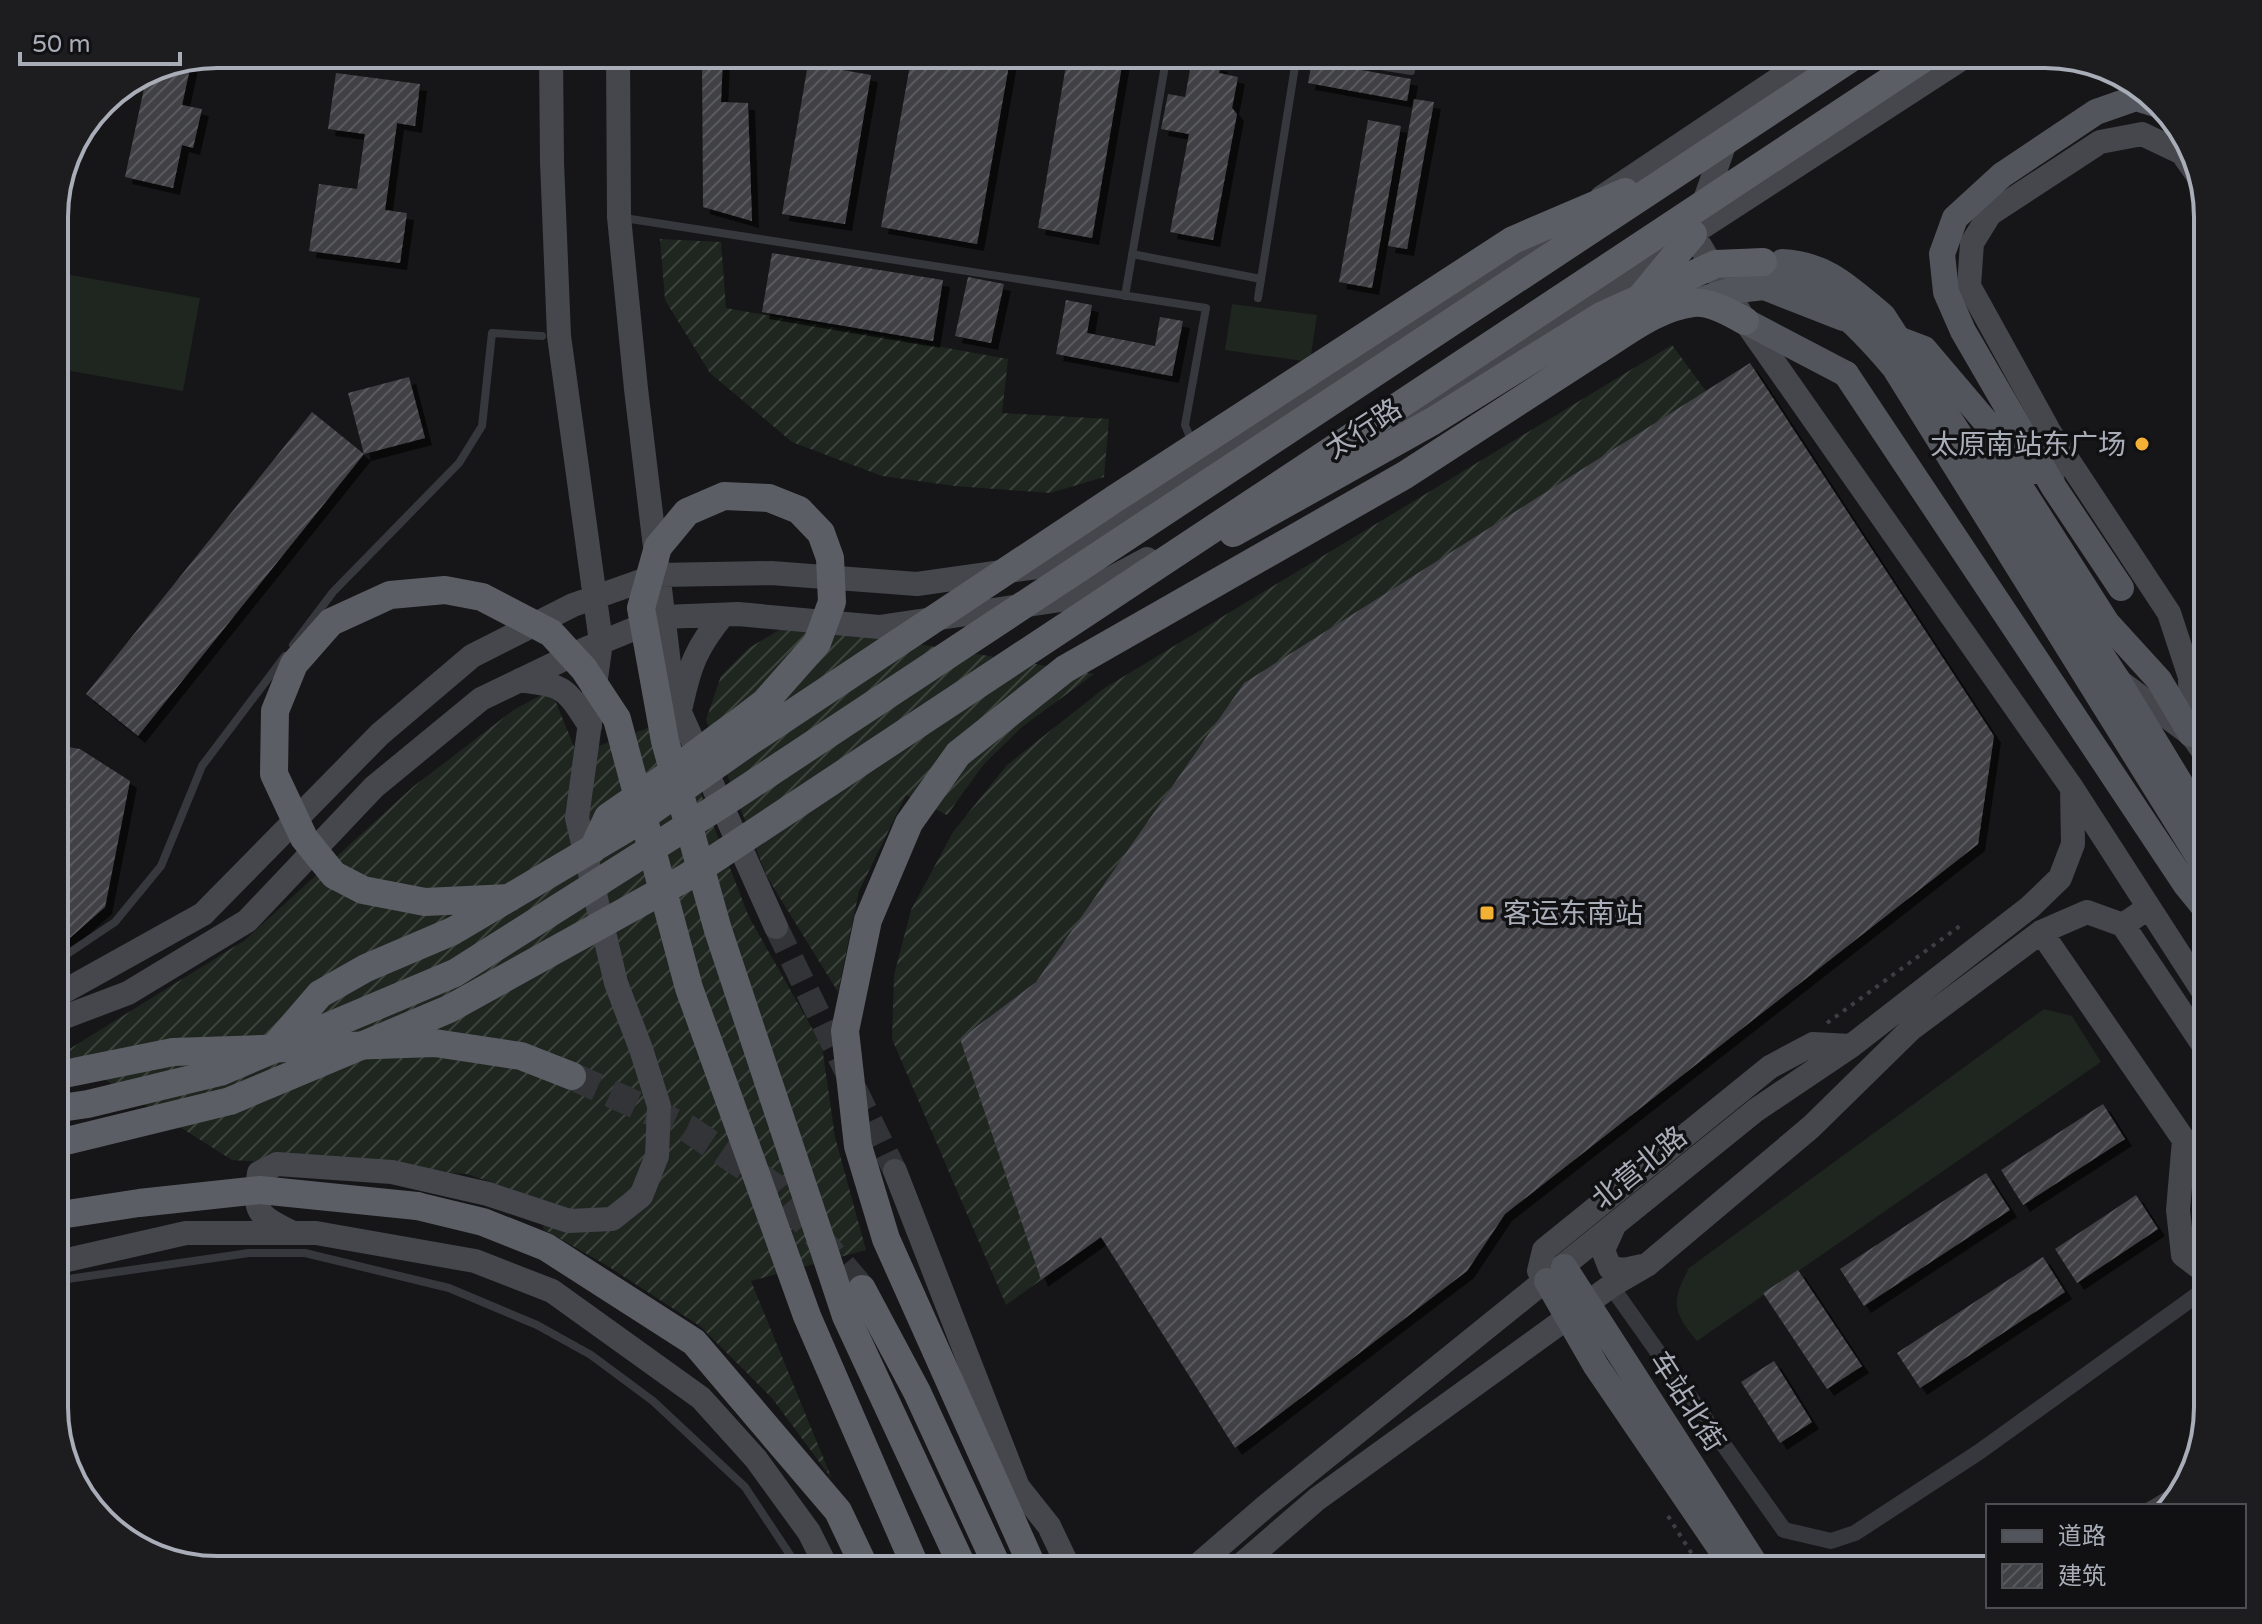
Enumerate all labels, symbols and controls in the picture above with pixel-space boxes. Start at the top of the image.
scale bar [20,16,180,66]
text: 50 m [32,30,90,59]
street label: 太行路 [1319,392,1408,466]
place label: 太原南站东广场 [1930,428,2126,462]
marker: 太原南站东广场 [2133,435,2151,453]
place label: 客运东南站 [1503,897,1643,931]
marker: 客运东南站 [1478,904,1496,922]
street label: 北营北路 [1585,1119,1694,1216]
street label: 车站北街 [1642,1345,1732,1458]
legend [1986,1504,2246,1608]
text: 道路 [2058,1522,2106,1551]
text: 建筑 [2058,1562,2106,1591]

